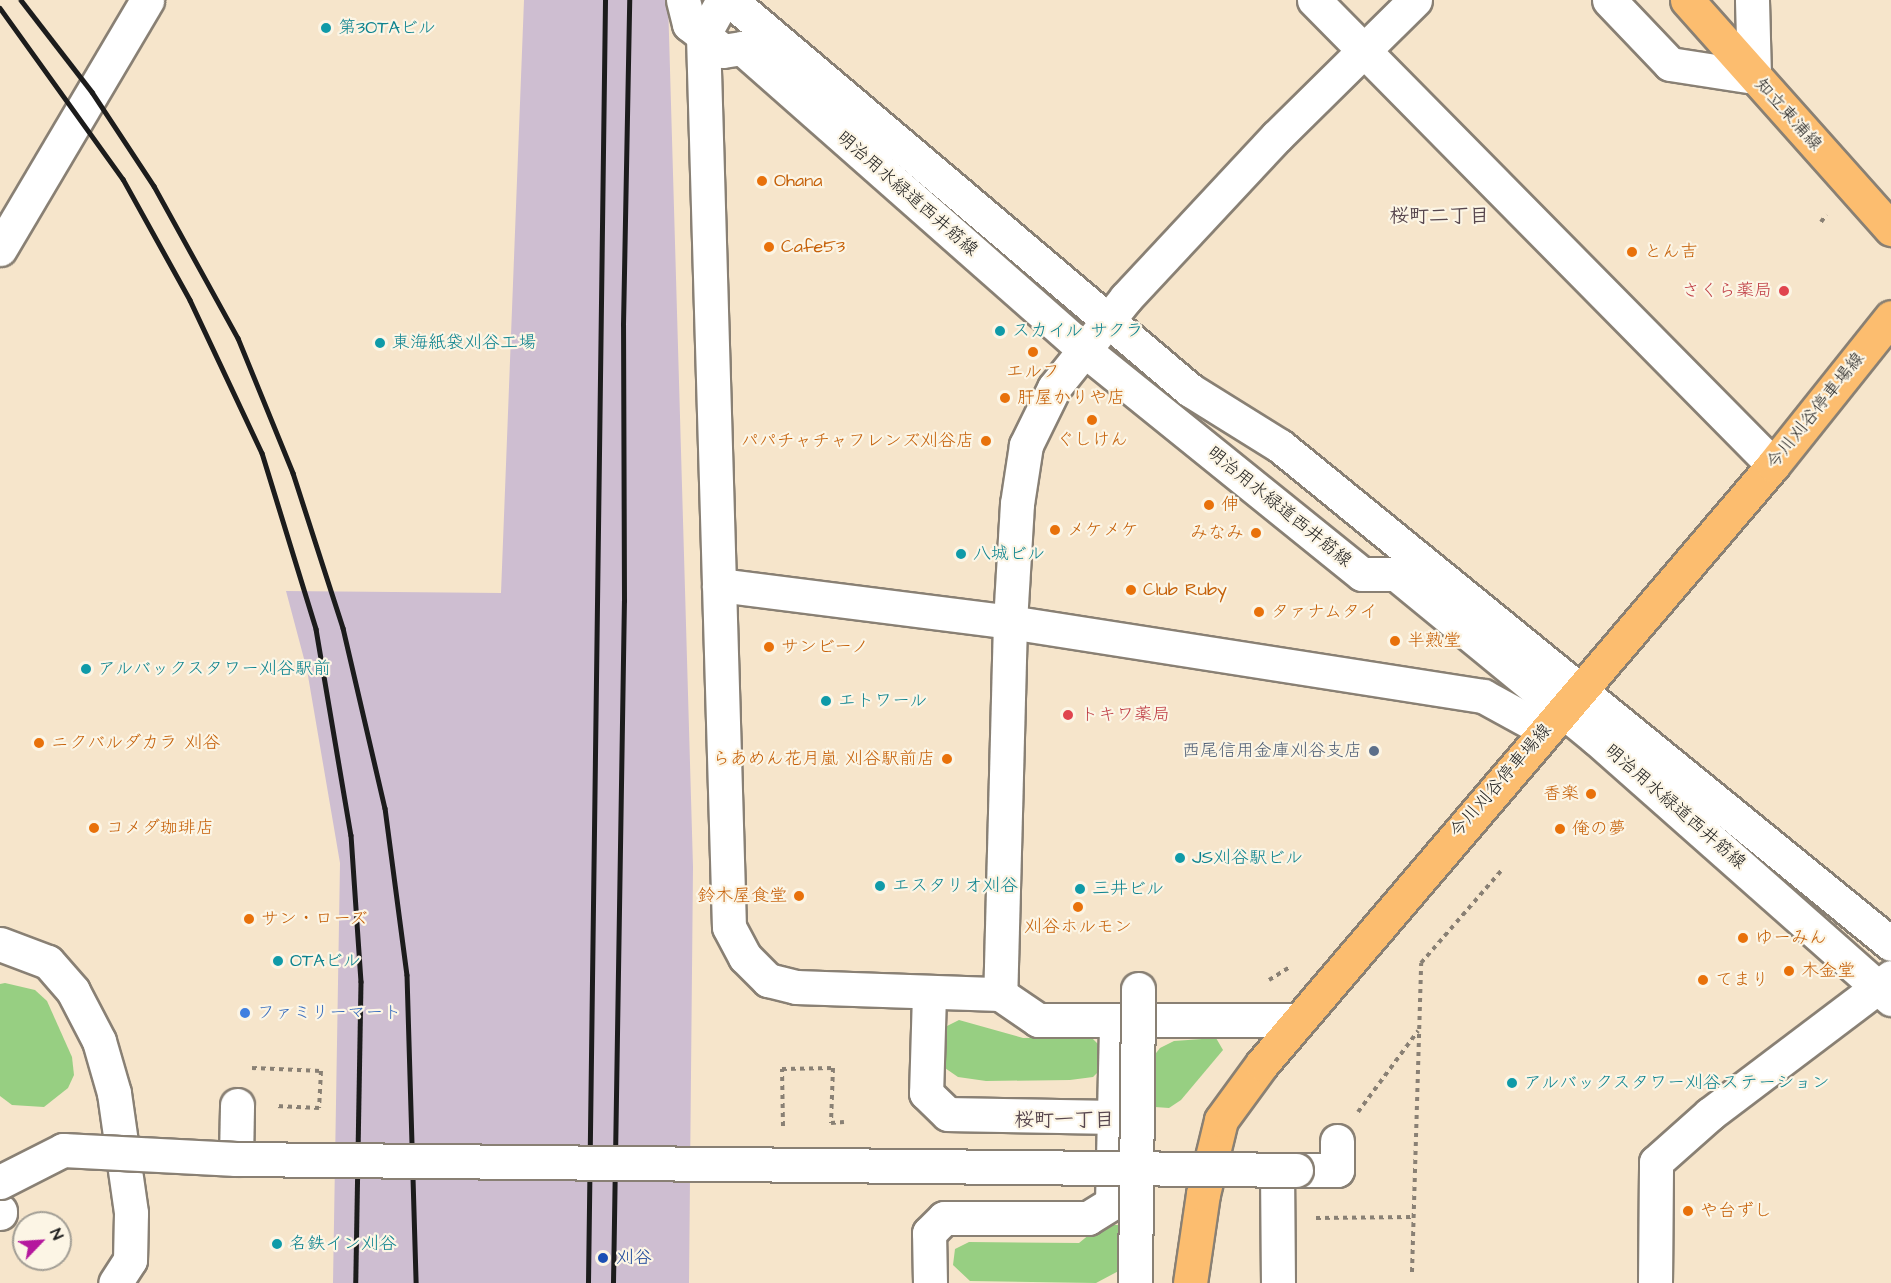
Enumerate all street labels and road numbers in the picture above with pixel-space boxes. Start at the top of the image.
street label: 知立東浦線 [1750,74,1826,156]
street label: 明治用水緑道西井筋線 [832,127,982,261]
street label: 今川刈谷停車場線 [1762,348,1870,474]
street label: 明治用水緑道西井筋線 [1202,442,1356,572]
street label: 今川刈谷停車場線 [1446,720,1556,842]
street label: 明治用水緑道西井筋線 [1600,740,1750,874]

